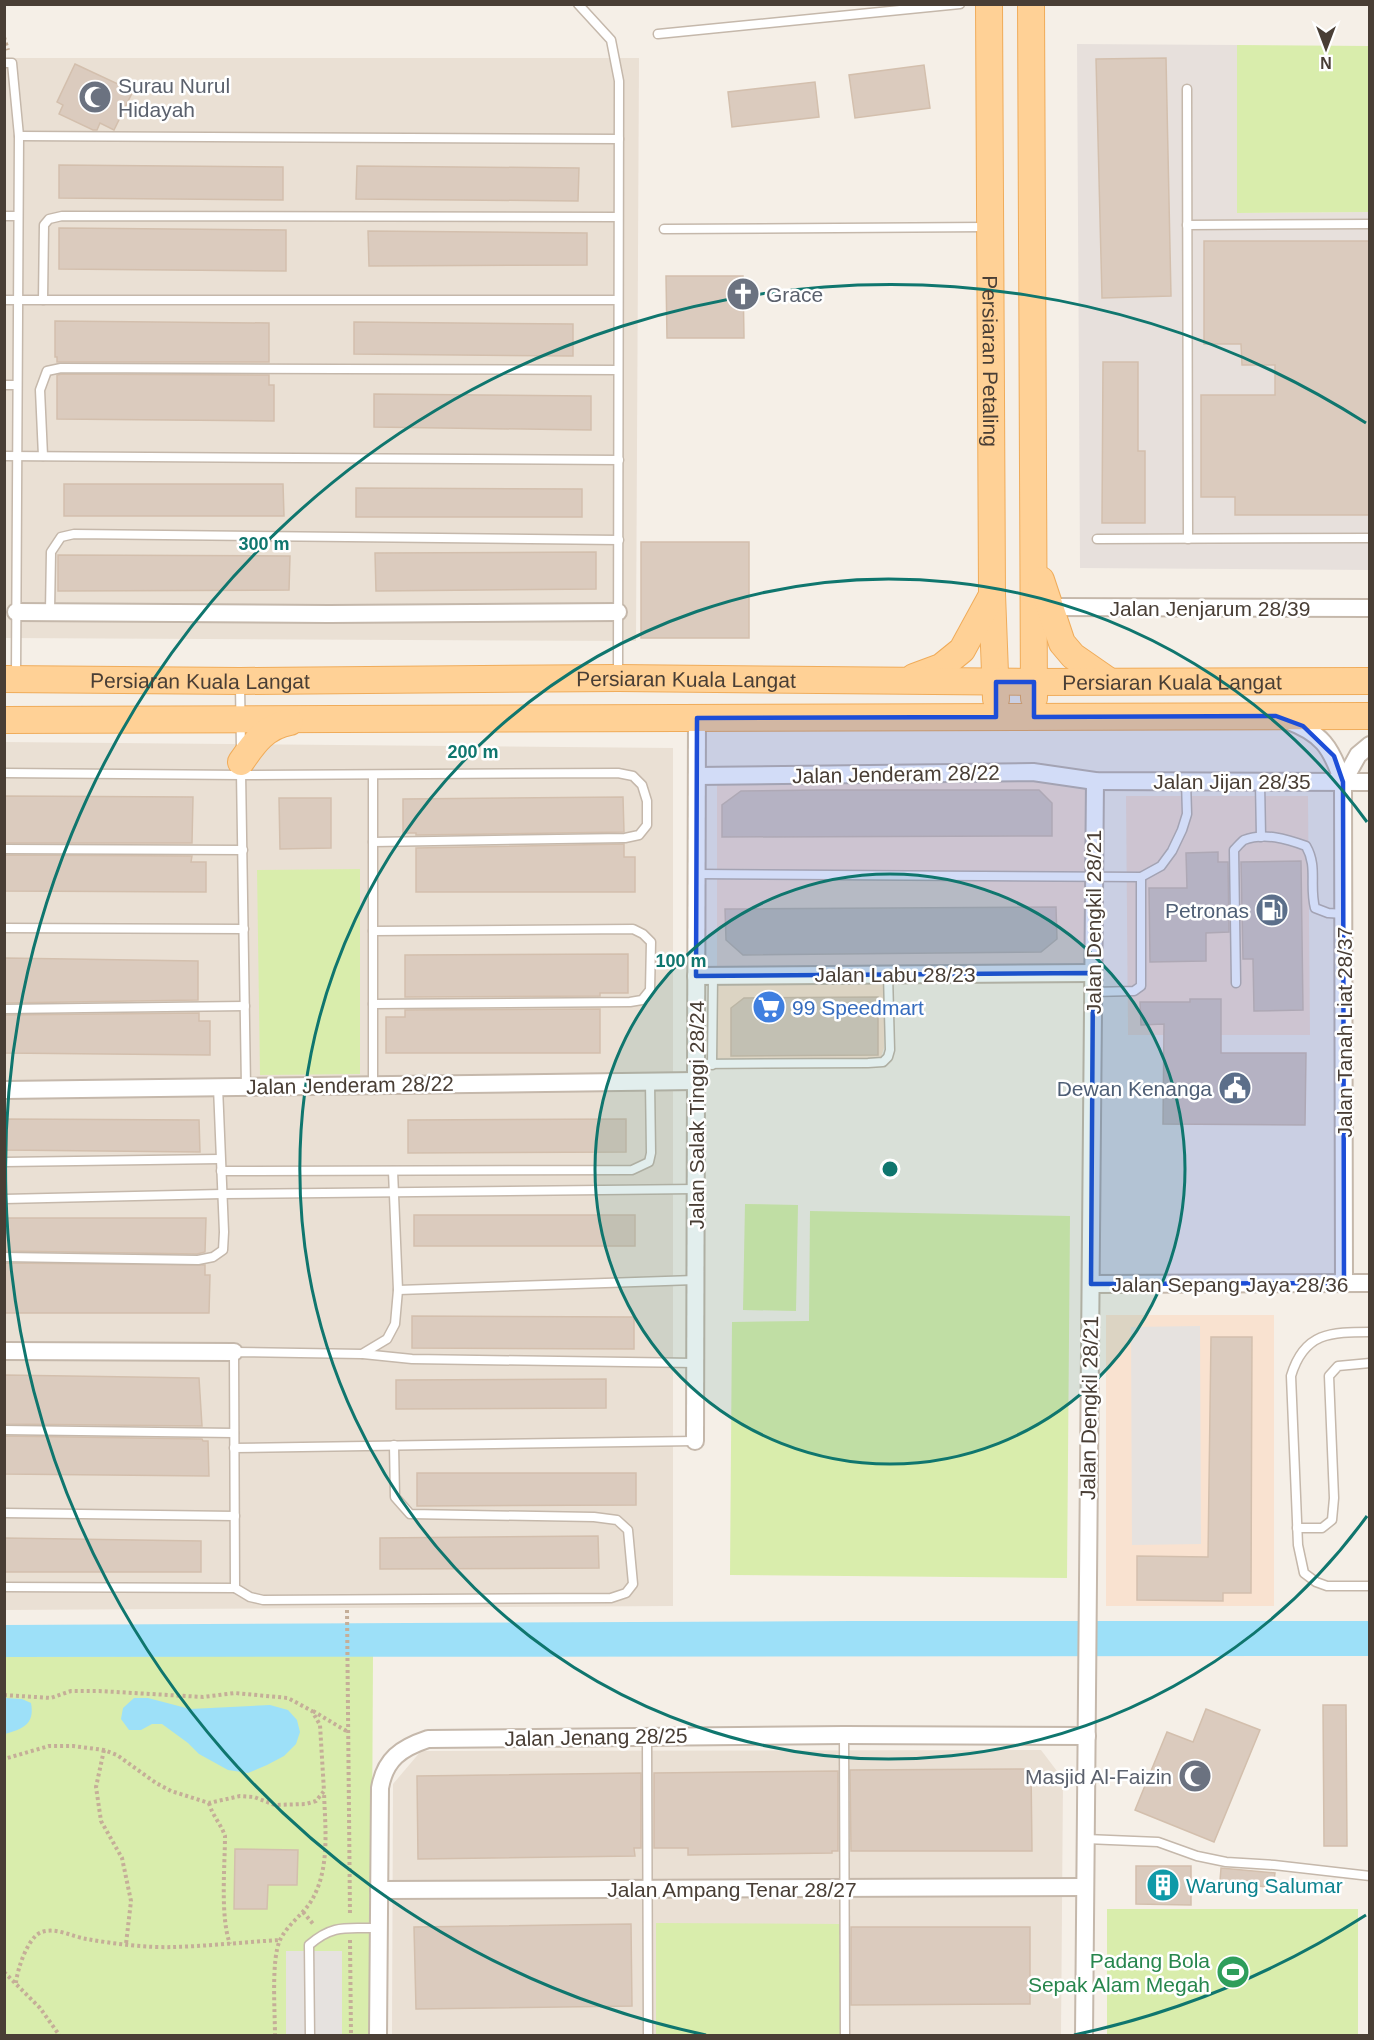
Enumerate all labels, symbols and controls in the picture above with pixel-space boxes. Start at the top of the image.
north arrow [1296,18,1356,78]
text: N [1320,54,1332,71]
place label: Surau Nurul Hidayah [118,74,230,121]
mosque icon: Surau Nurul Hidayah [77,79,113,115]
street label: Persiaran Petaling [979,275,1003,447]
church icon: Grace [725,276,761,312]
place label: Grace [766,283,823,306]
text: 300 m [238,534,290,554]
street label: Jalan Jenjarum 28/39 [1110,597,1310,620]
street label: Persiaran Kuala Langat [576,666,796,691]
street label: Persiaran Kuala Langat [90,668,310,693]
street label: Persiaran Kuala Langat [1062,670,1282,693]
text: 200 m [447,742,499,762]
street label: Jalan Jenderam 28/22 [792,761,1000,787]
street label: Jalan Jijan 28/35 [1153,770,1311,793]
street label: Jalan Dengkil 28/21 [1082,830,1105,1014]
fuel station icon: Petronas [1254,892,1290,928]
place label: Petronas [1165,899,1249,922]
street label: Jalan Tanah Liat 28/37 [1333,927,1356,1137]
text: 100 m [655,951,707,971]
street label: Jalan Labu 28/23 [814,963,976,986]
supermarket icon: 99 Speedmart [751,989,787,1025]
place label: 99 Speedmart [792,996,924,1019]
street label: Jalan Salak Tinggi 28/24 [685,1000,708,1229]
public building icon: Dewan Kenanga [1217,1070,1253,1106]
street label: Jalan Jenderam 28/22 [246,1072,454,1098]
place label: Dewan Kenanga [1057,1077,1212,1100]
centre of rings [880,1159,900,1179]
street label: Jalan Sepang Jaya 28/36 [1111,1273,1349,1296]
street label: Jalan Dengkil 28/21 [1076,1316,1102,1500]
street label: Jalan Jenang 28/25 [504,1724,688,1750]
mosque icon: Masjid Al-Faizin [1177,1758,1213,1794]
place label: Masjid Al-Faizin [1025,1765,1172,1788]
building icon: Warung Salumar [1145,1867,1181,1903]
place label: Warung Salumar [1186,1874,1343,1897]
street label: Jalan Ampang Tenar 28/27 [607,1878,857,1901]
place label: Padang Bola Sepak Alam Megah [1028,1949,1210,1996]
sports icon: Padang Bola Sepak Alam Megah [1215,1954,1251,1990]

